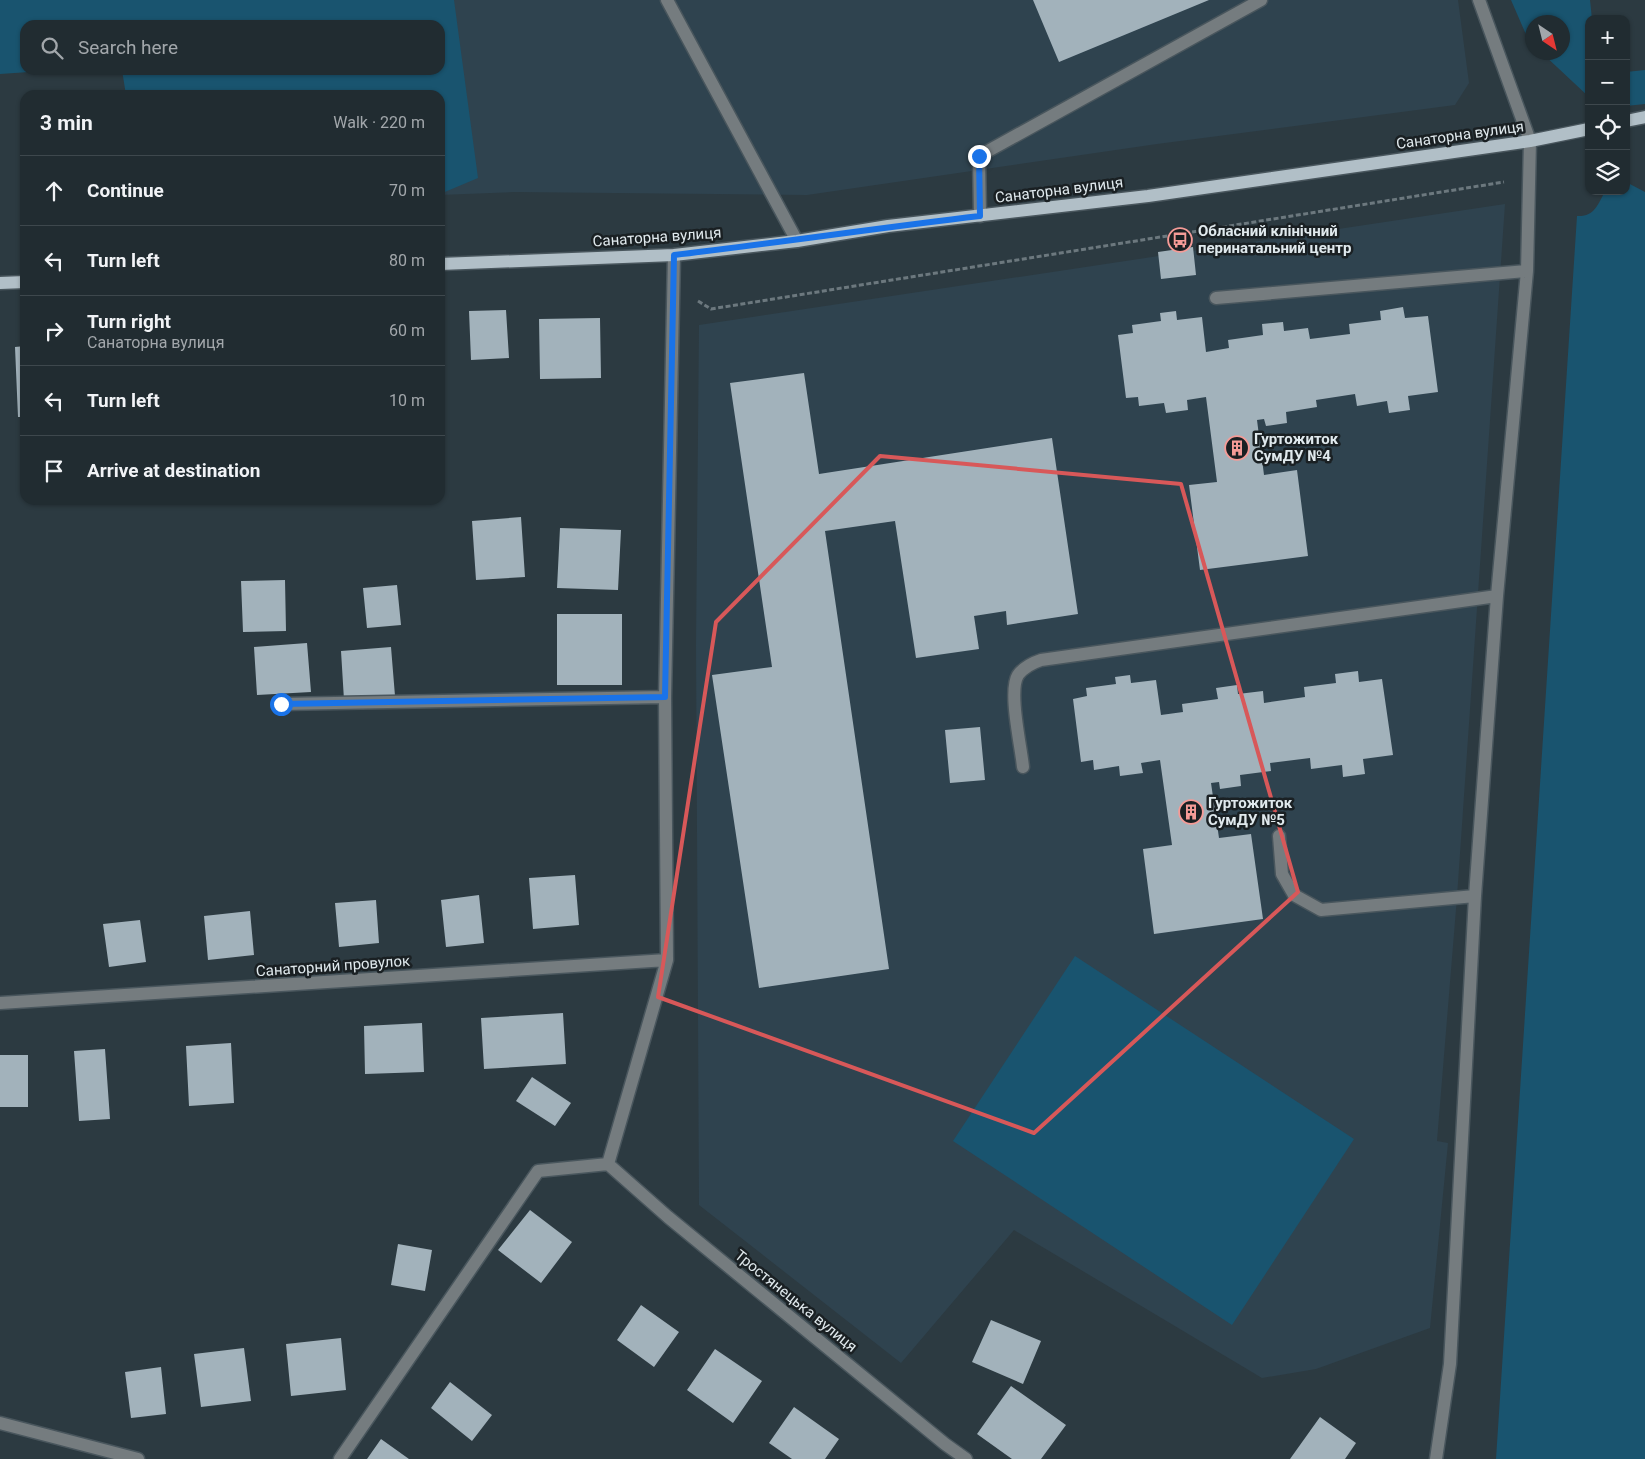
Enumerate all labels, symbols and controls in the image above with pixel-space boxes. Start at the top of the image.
north arrow [1525,15,1570,60]
map controls [1585,15,1630,195]
button: + [1585,15,1630,60]
search box [20,20,445,75]
icon: search [38,34,66,62]
text: Search here [78,36,178,59]
button: − [1585,60,1630,105]
button: locate [1585,105,1630,150]
text: 3 min [40,111,93,135]
text: Walk · 220 m [333,113,425,132]
street label: Санаторна вулиця [1395,117,1525,153]
route end [968,145,991,168]
button: layers [1585,150,1630,195]
street label: Санаторна вулиця [994,173,1124,207]
icon: ahead [40,177,68,205]
text: Continue [87,179,164,202]
text: 70 m [389,181,425,200]
place label: Обласний клінічний перинатальний центр [1198,222,1351,257]
street label: Санаторна вулиця [592,224,722,250]
bus stop icon: Обласний клінічний перинатальний центр [1167,227,1193,253]
icon: left [40,247,68,275]
text: Turn left [87,249,160,272]
text: 80 m [389,251,425,270]
text: Turn right [87,310,171,333]
icon: right [40,317,68,345]
text: 60 m [389,321,425,340]
text: Санаторна вулиця [87,333,224,352]
icon: left [40,387,68,415]
text: Turn left [87,389,160,412]
text: 10 m [389,391,425,410]
place label: Гуртожиток СумДУ №4 [1254,430,1339,465]
building icon: Гуртожиток СумДУ №4 [1224,435,1250,461]
icon: arrive [40,457,68,485]
text: Arrive at destination [87,459,260,482]
route start [270,693,293,716]
place label: Гуртожиток СумДУ №5 [1208,794,1293,829]
building icon: Гуртожиток СумДУ №5 [1178,799,1204,825]
street label: Санаторний провулок [255,952,411,980]
street label: Тростянецька вулиця [731,1246,861,1356]

